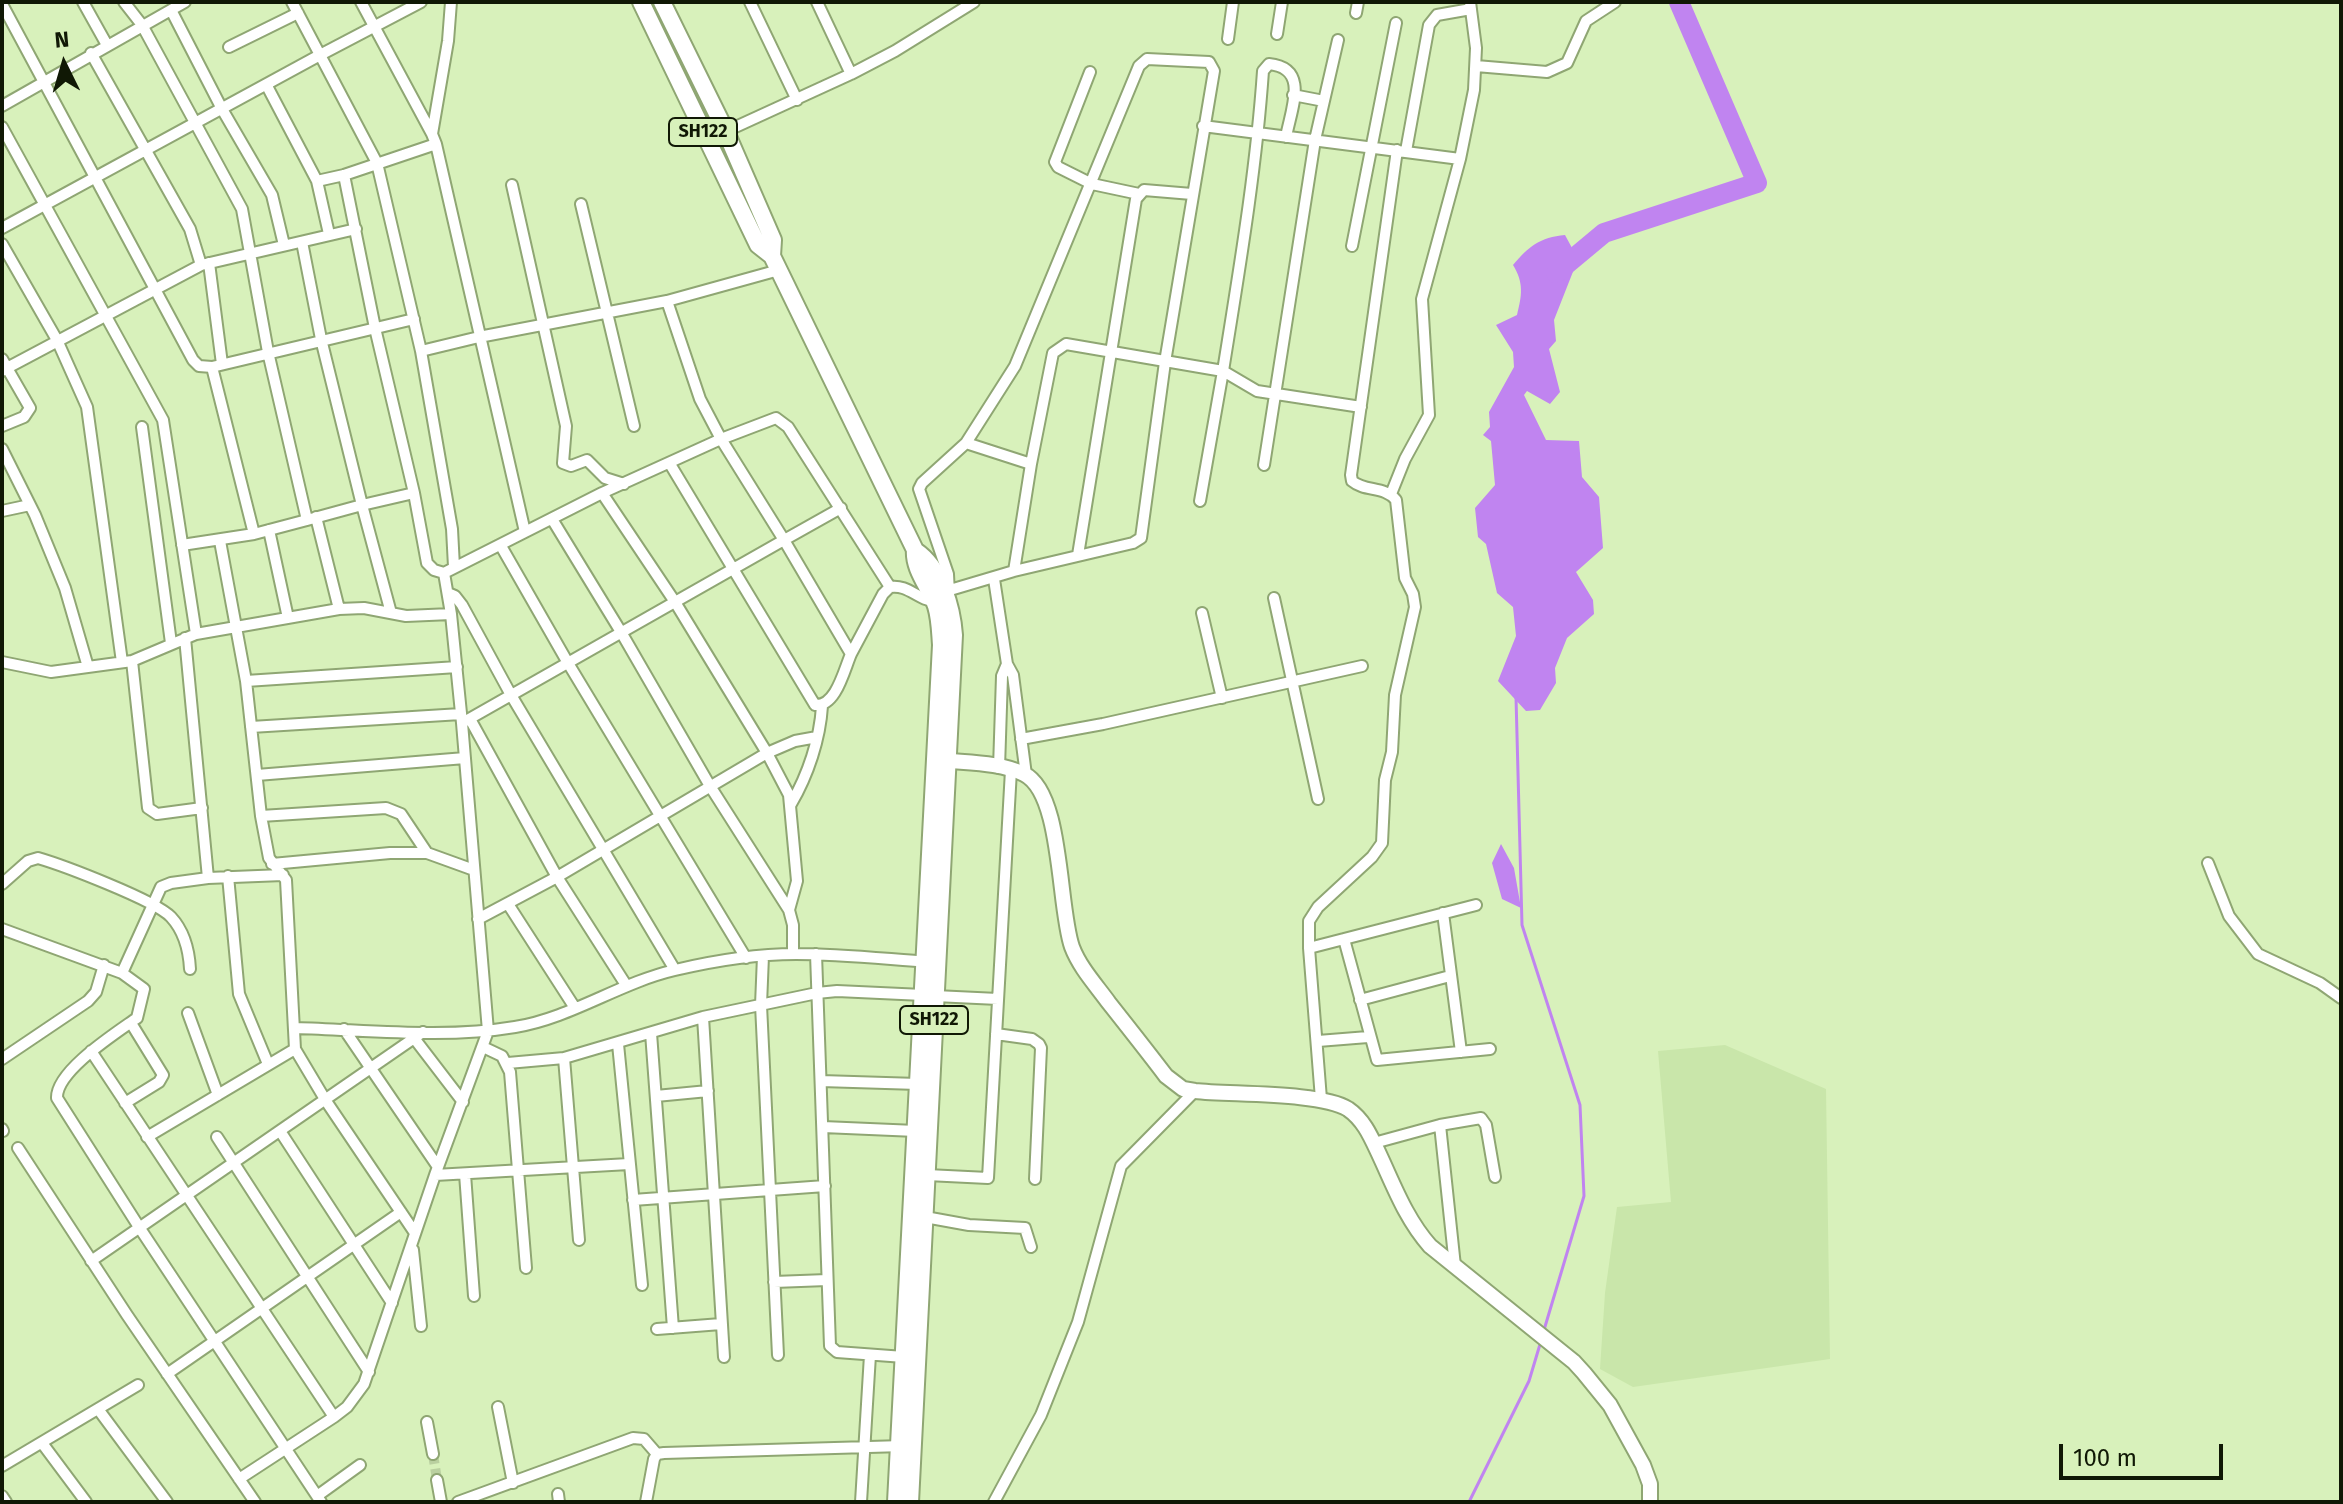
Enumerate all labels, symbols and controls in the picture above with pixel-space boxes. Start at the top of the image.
north arrow [24,24,104,104]
text: N [53,26,70,54]
road number: SH122 [669,118,737,146]
road number: SH122 [900,1006,968,1034]
scale bar [2063,1428,2227,1478]
text: 100 m [2073,1444,2137,1472]

